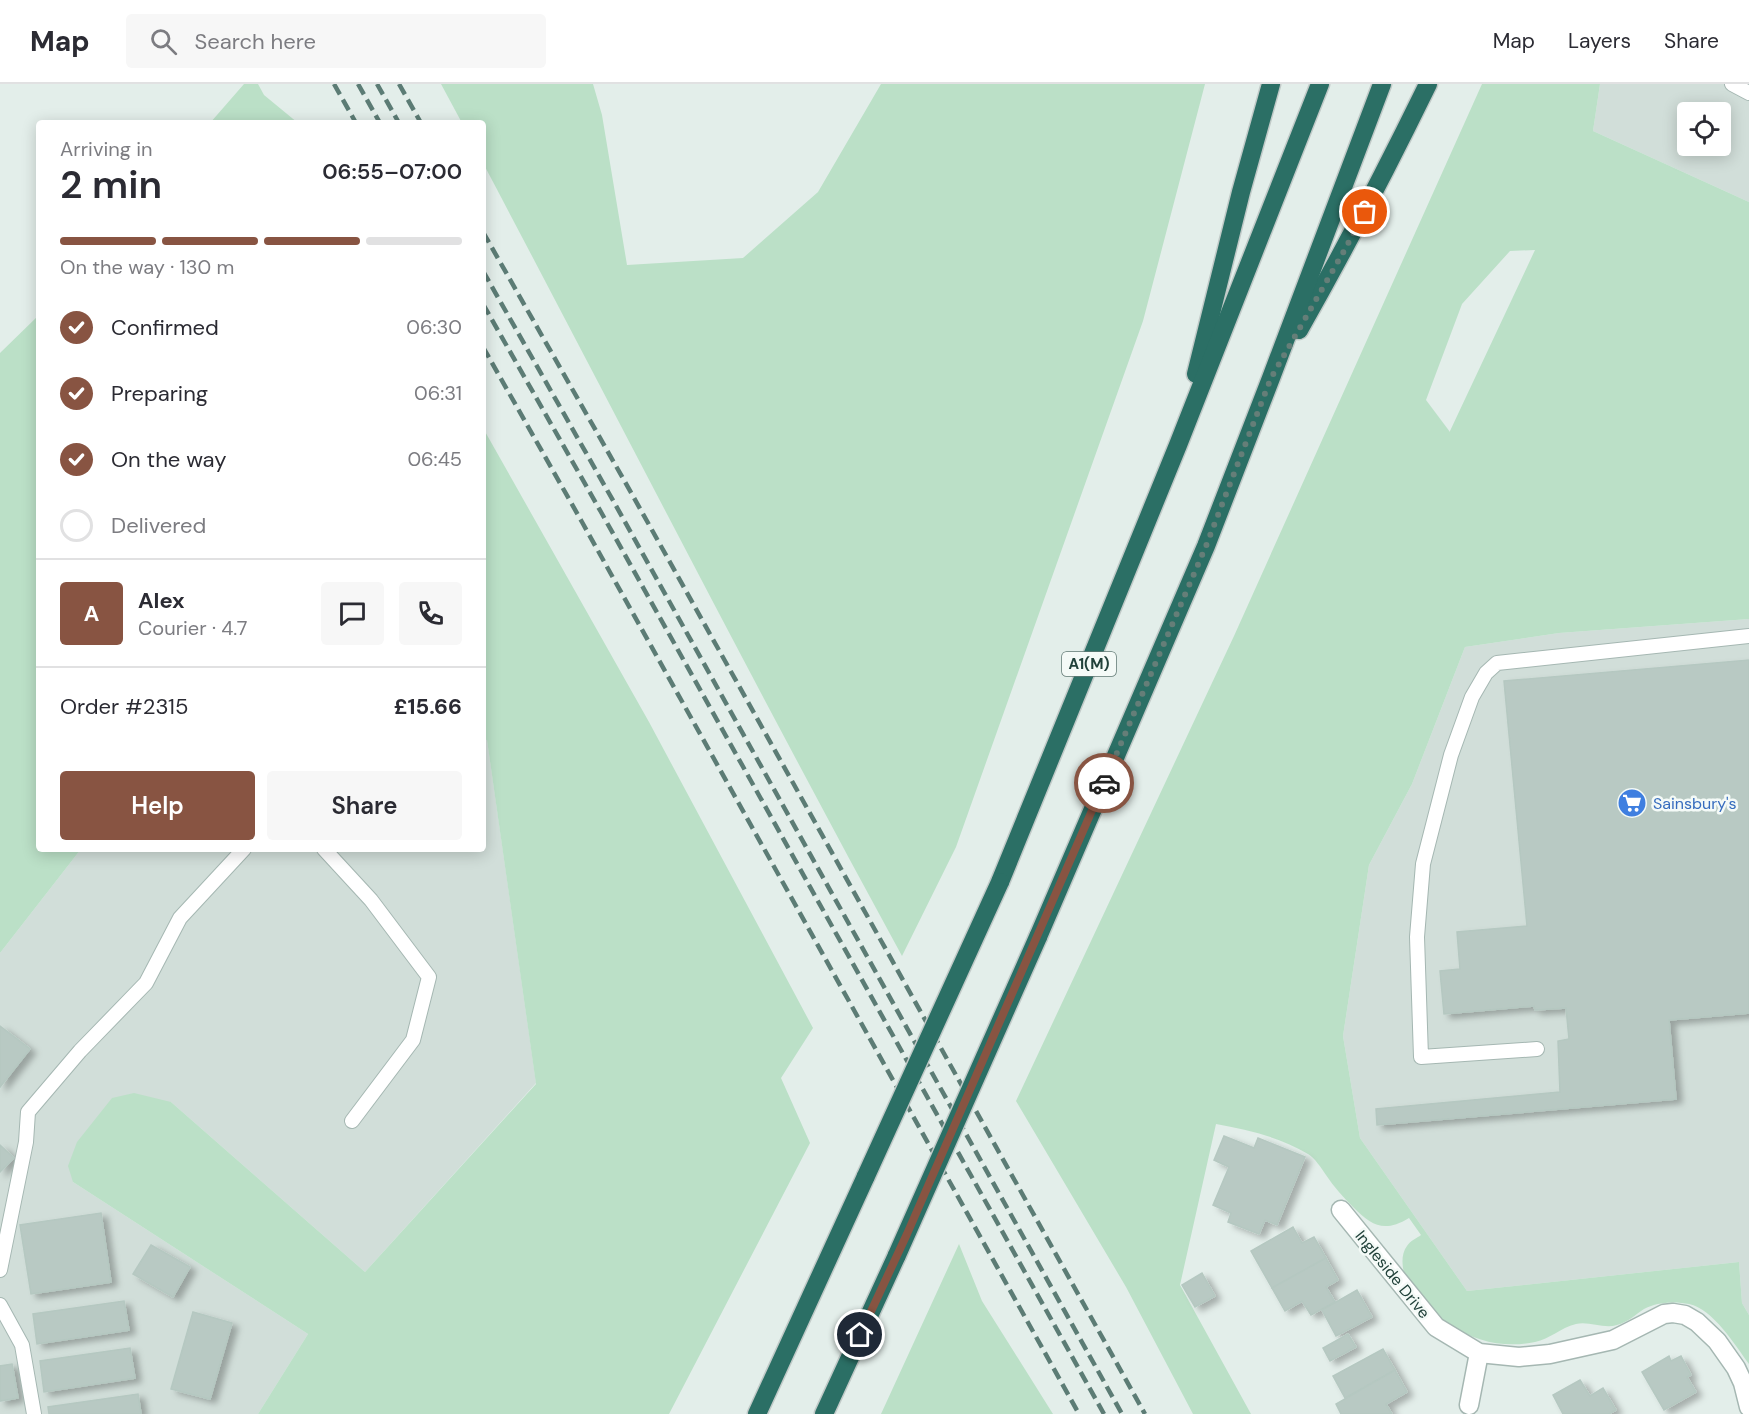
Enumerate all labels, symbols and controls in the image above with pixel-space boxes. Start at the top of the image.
search box [126,14,546,68]
text: Map [30,23,90,60]
icon: search [147,25,180,58]
text: Search here [195,27,316,56]
text: Map [1493,27,1535,55]
text: Layers [1568,27,1631,55]
text: Share [1664,27,1719,55]
map controls [1677,102,1731,156]
button: locate [1677,102,1731,156]
text: Arriving in [60,136,152,162]
text: 06:55–07:00 [322,157,462,186]
text: 2 min [60,159,162,210]
pin [1339,186,1390,237]
icon: bag [1348,195,1381,228]
text: On the way · 130 m [60,254,234,280]
icon: check [60,311,93,344]
text: Confirmed [111,313,219,342]
text: 06:30 [406,314,462,340]
icon: check [60,377,93,410]
text: Preparing [111,379,208,408]
text: 06:31 [414,380,462,406]
icon: check [60,443,93,476]
text: On the way [111,445,226,474]
text: 06:45 [407,446,462,472]
text: Delivered [111,511,206,540]
button: chat [321,582,384,645]
button: phone [399,582,462,645]
text: Alex [138,586,185,615]
text: A [84,599,99,628]
text: Courier · 4.7 [138,615,247,641]
road number: A1(M) [1062,652,1116,676]
text: Order #2315 [60,692,188,721]
text: £15.66 [394,692,462,721]
courier [1074,753,1134,813]
icon: car [1088,767,1121,800]
button: Help [60,771,255,840]
button: Share [267,771,462,840]
supermarket icon: Sainsbury's [1616,787,1648,819]
place label: Sainsbury's [1653,793,1737,814]
street label: Ingleside Drive [1351,1226,1435,1323]
pin [834,1309,885,1360]
icon: home [843,1318,876,1351]

